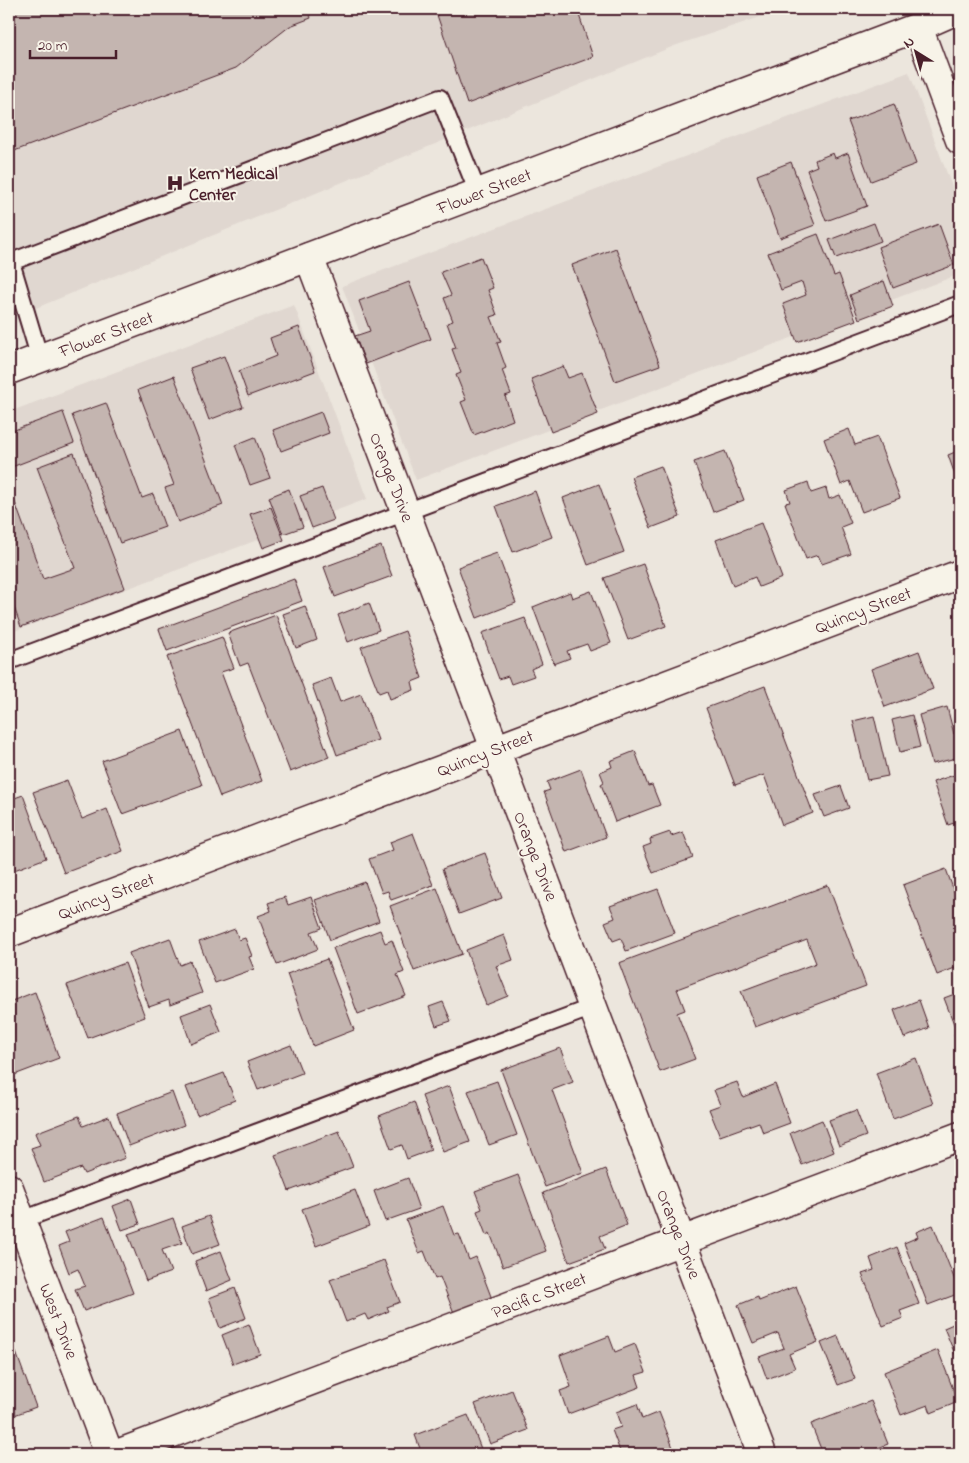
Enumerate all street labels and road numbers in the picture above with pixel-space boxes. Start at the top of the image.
street label: Flower Street [433,163,536,223]
street label: Flower Street [55,306,158,366]
street label: Orange Drive [360,429,419,528]
street label: Quincy Street [812,581,916,642]
street label: Quincy Street [434,724,538,785]
street label: Orange Drive [504,808,563,907]
street label: Quincy Street [55,867,159,928]
street label: Orange Drive [647,1186,706,1285]
street label: Pacific Street [488,1267,591,1327]
street label: West Drive [31,1280,84,1364]

